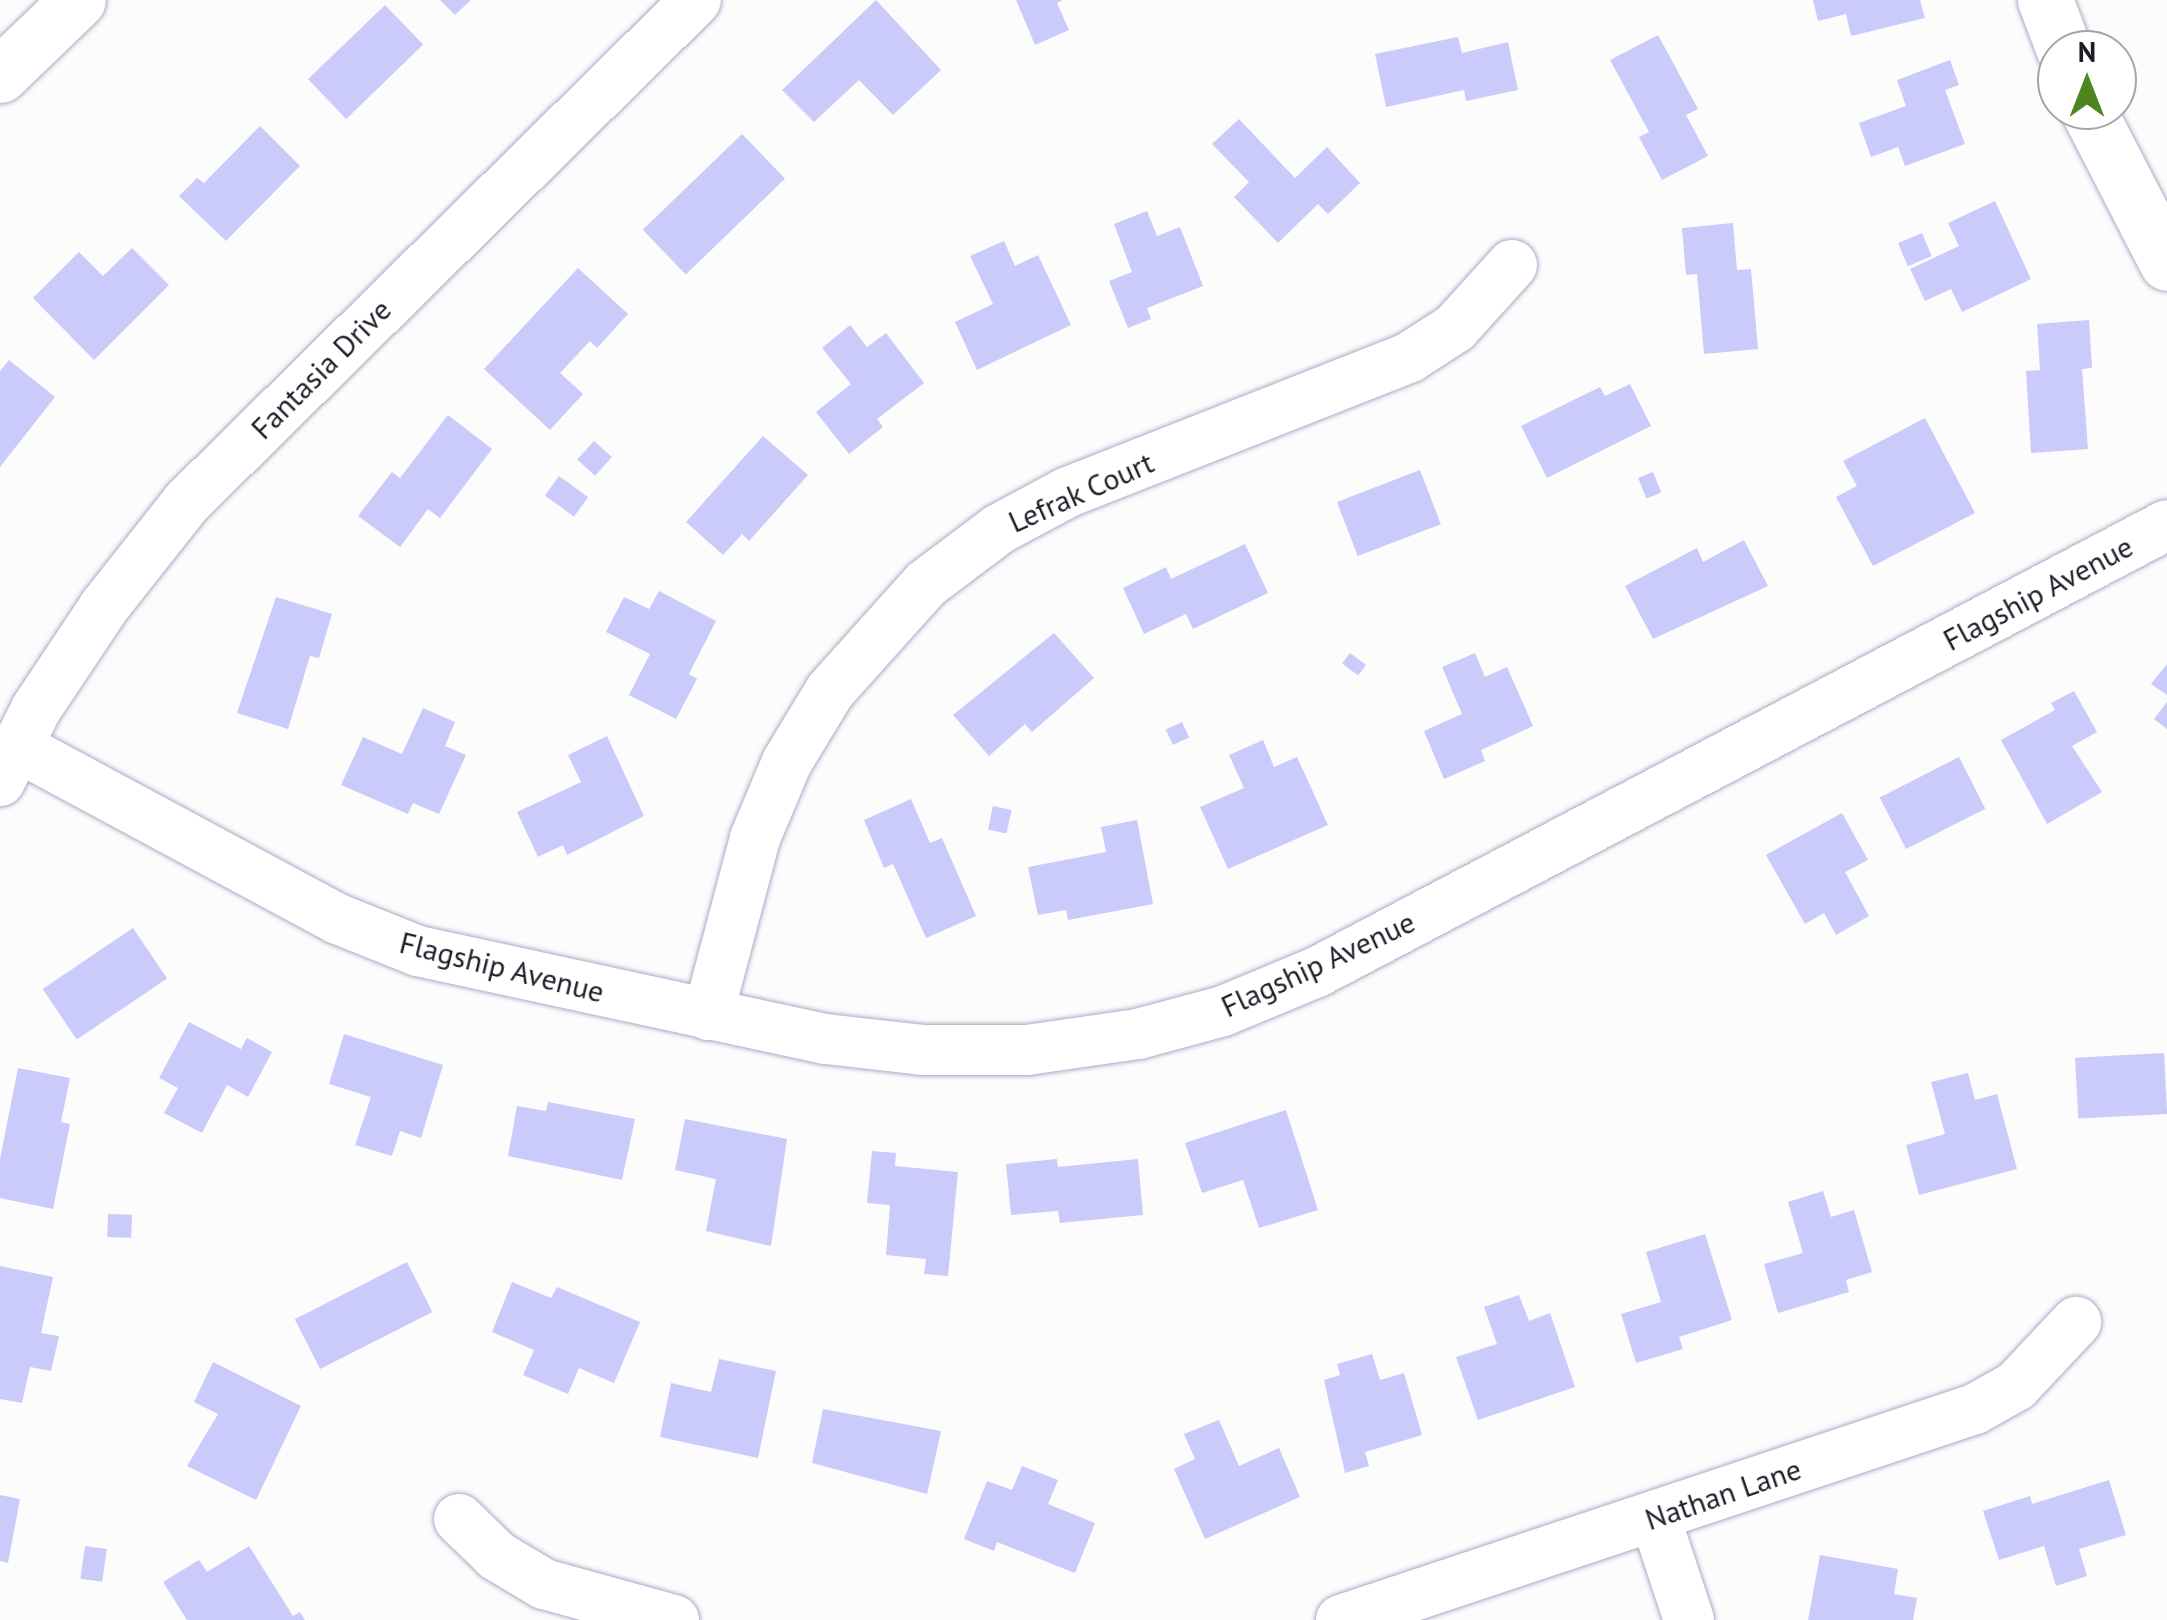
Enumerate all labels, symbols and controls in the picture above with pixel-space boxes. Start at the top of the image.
north arrow [2037,30,2137,130]
text: N [2078,33,2096,70]
street label: Fantasia Drive [244,292,398,446]
street label: Lefrak Court [1003,444,1159,540]
street label: Flagship Avenue [1937,528,2139,658]
street label: Flagship Avenue [1215,903,1421,1025]
street label: Flagship Avenue [396,924,608,1010]
street label: Nathan Lane [1640,1451,1806,1537]

